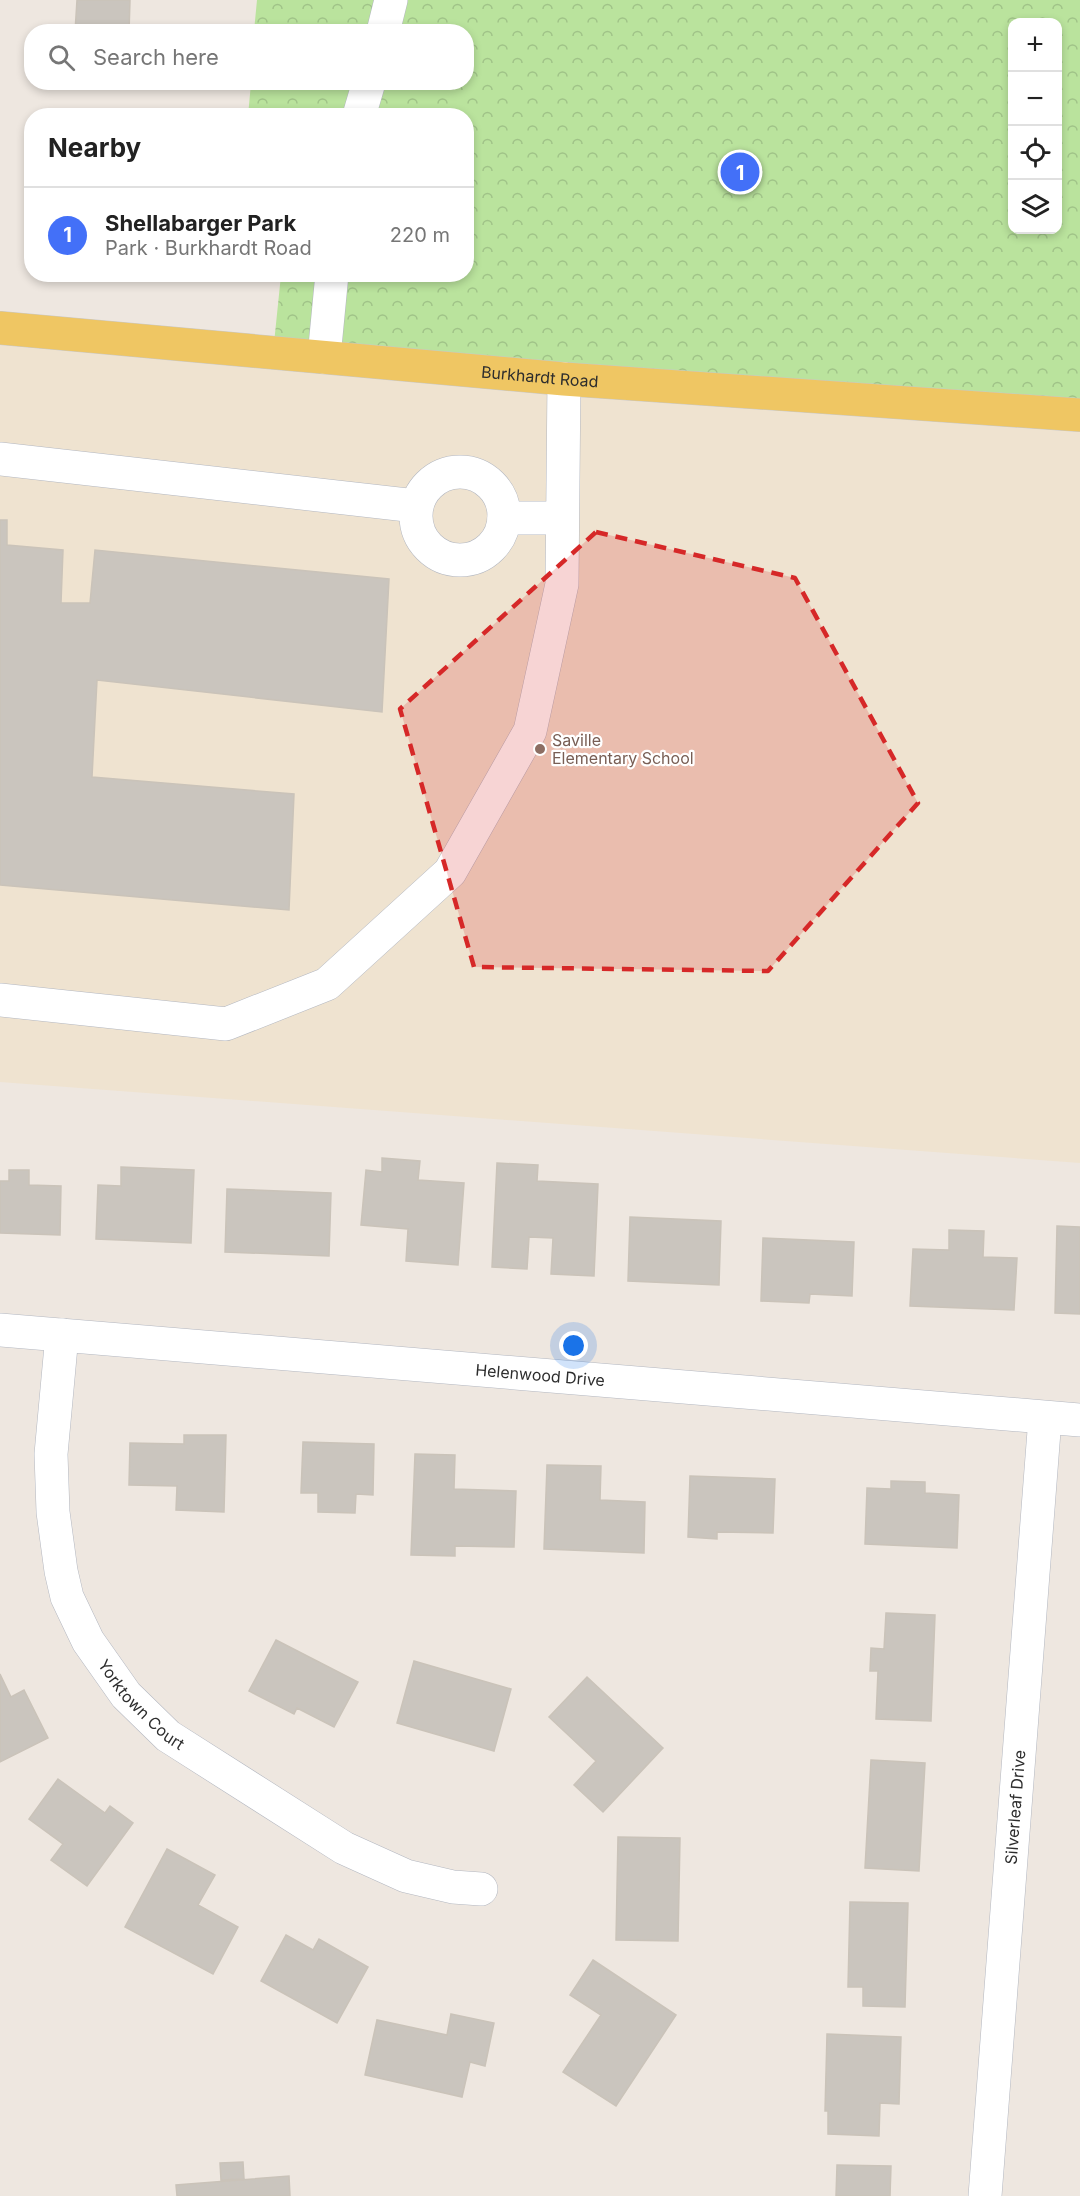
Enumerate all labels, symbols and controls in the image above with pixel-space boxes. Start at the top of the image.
map controls [1008,18,1062,234]
button: + [1008,18,1062,72]
search box [24,24,474,90]
icon: search [45,41,78,74]
text: Search here [93,44,219,70]
button: − [1008,72,1062,126]
button: locate [1008,126,1062,180]
text: Nearby [48,132,141,163]
pin: 1 [720,150,760,195]
button: layers [1008,180,1062,234]
text: Shellabarger Park [105,210,296,236]
text: 1 [63,223,72,247]
text: 220 m [390,223,450,247]
text: Park · Burkhardt Road [105,236,312,260]
street label: Burkhardt Road [480,362,599,391]
place label: Saville Elementary School [552,730,694,768]
marker: Saville Elementary School [533,742,547,756]
your location [559,1331,588,1360]
street label: Helenwood Drive [475,1360,606,1390]
street label: Yorktown Court [94,1655,188,1754]
street label: Silverleaf Drive [1001,1749,1029,1865]

